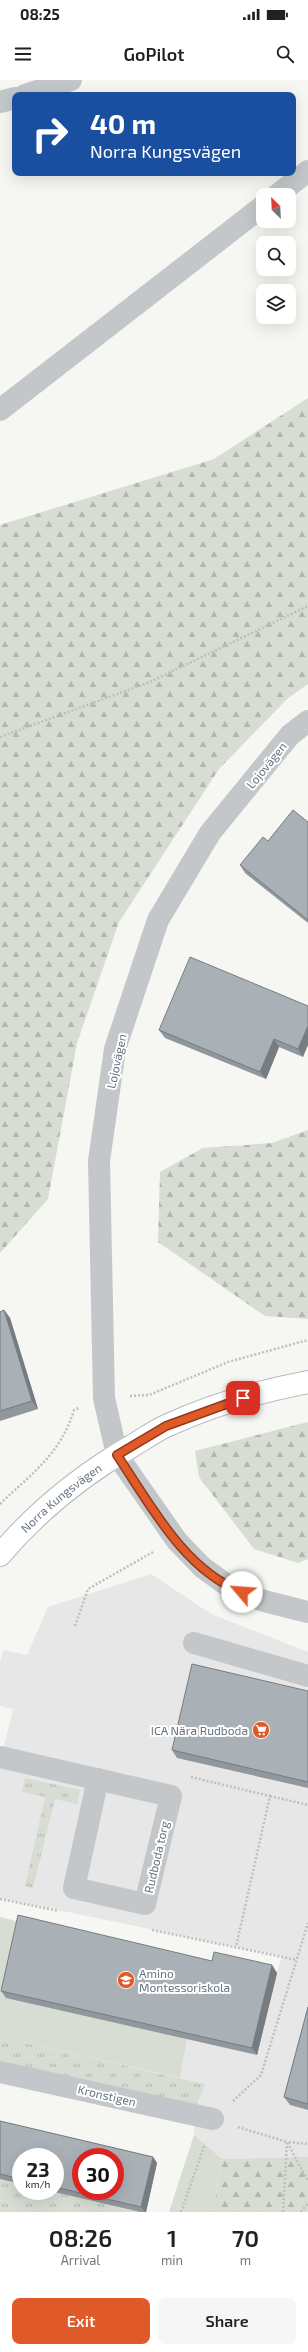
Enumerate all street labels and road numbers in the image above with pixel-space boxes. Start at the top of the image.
street label: Lojovägen [243,739,290,792]
street label: Lojovägen [103,1032,130,1090]
street label: Norra Kungsvägen [18,1460,104,1535]
street label: Rudboda torg [141,1819,171,1894]
street label: Kronstigen [77,2082,137,2108]

